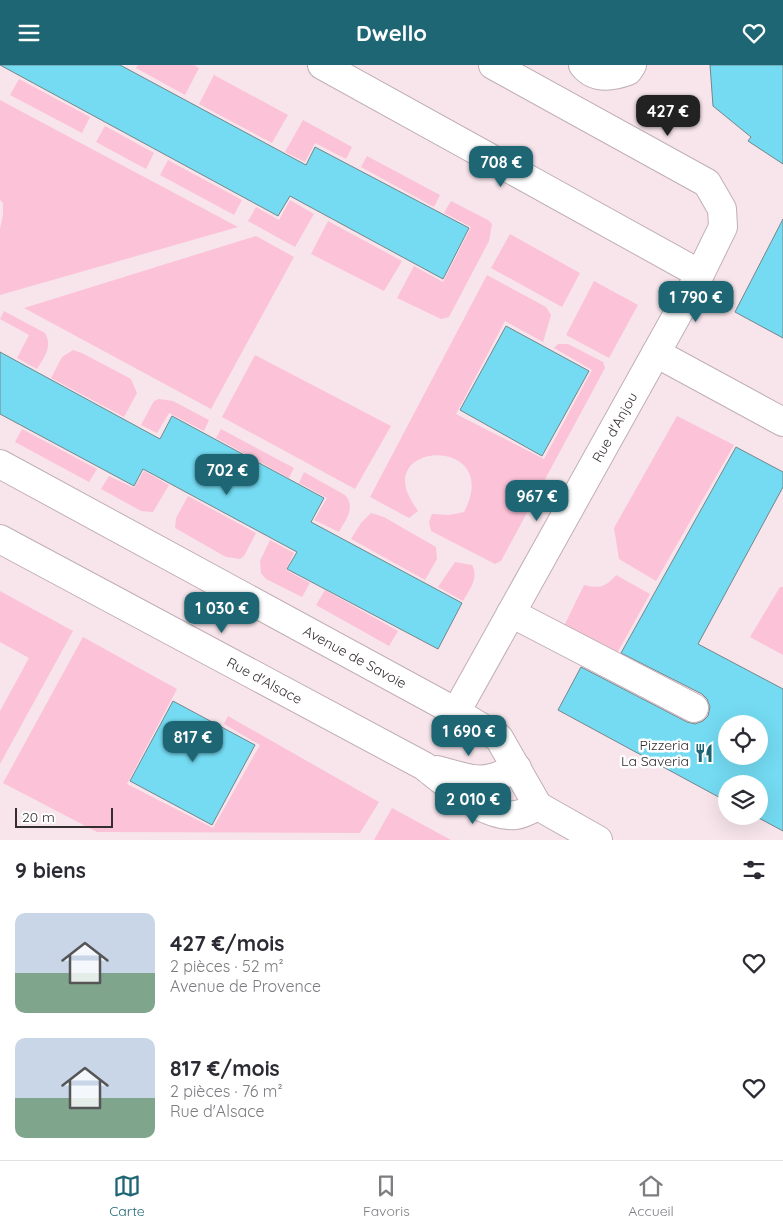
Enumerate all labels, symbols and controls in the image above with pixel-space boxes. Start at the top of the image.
icon: menu [15,19,43,47]
text: Dwello [356,19,427,47]
icon: heart [740,19,768,47]
pin: 427 € [633,95,703,137]
text: 427 € [647,101,689,121]
pin: 708 € [466,145,536,188]
text: 708 € [480,152,522,172]
pin: 1 790 € [650,281,742,323]
text: 1 790 € [670,287,722,307]
street label: Rue d'Anjou [588,389,641,465]
pin: 702 € [192,453,262,496]
text: 702 € [206,460,248,480]
pin: 967 € [502,479,572,522]
text: 967 € [516,486,558,506]
pin: 1 030 € [176,591,268,634]
text: 1 030 € [195,598,249,618]
street label: Avenue de Savoie [300,622,410,692]
street label: Rue d'Alsace [224,653,305,708]
pin: 1 690 € [423,715,515,757]
map controls [718,715,768,825]
button: locate [718,715,768,765]
pin: 817 € [158,721,228,763]
text: 1 690 € [443,721,495,741]
text: 817 € [174,727,212,747]
place label: Pizzeria La Saveria [621,736,689,770]
restaurant icon: Pizzeria La Saveria [693,742,715,764]
button: layers [718,775,768,825]
pin: 2 010 € [427,783,519,825]
text: 2 010 € [446,789,500,809]
scale bar [15,805,112,828]
text: 20 m [22,808,55,826]
icon: filters [740,856,768,884]
text: 9 biens [15,857,86,883]
text: 427 €/mois [170,930,284,956]
icon: home [55,933,115,993]
icon: heart [740,949,768,977]
text: 2 pièces · 52 m² [170,956,284,976]
text: Avenue de Provence [170,976,321,996]
text: 817 €/mois [170,1055,280,1081]
icon: home [55,1058,115,1118]
icon: heart [740,1074,768,1102]
text: 2 pièces · 76 m² [170,1081,282,1101]
text: Rue d'Alsace [170,1101,265,1121]
tab: Carte [109,1172,145,1220]
tab: Favoris [363,1172,410,1220]
tab: Accueil [628,1172,674,1220]

